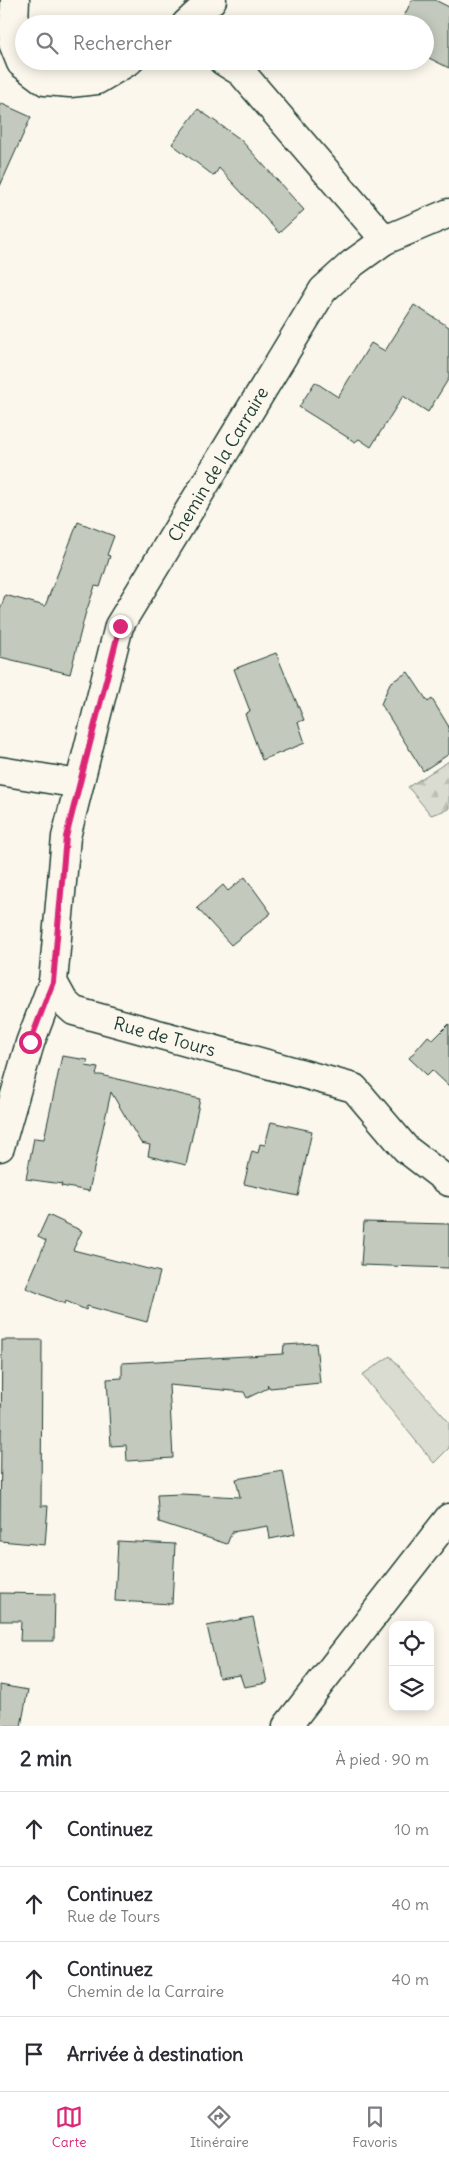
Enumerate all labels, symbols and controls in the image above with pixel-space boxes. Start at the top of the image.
search box [15,15,434,70]
icon: search [33,29,61,57]
text: Rechercher [73,31,172,55]
street label: Chemin de la Carraire [163,382,273,546]
route end [109,615,132,638]
street label: Rue de Tours [111,1011,218,1061]
route start [19,1031,42,1054]
map controls [389,1621,434,1711]
button: locate [389,1621,434,1666]
button: layers [389,1666,434,1711]
text: 2 min [20,1745,72,1772]
text: À pied · 90 m [335,1749,429,1769]
icon: ahead [20,1815,48,1843]
text: Continuez [67,1817,153,1841]
text: 10 m [394,1819,429,1839]
text: Continuez [67,1882,153,1906]
icon: ahead [20,1890,48,1918]
text: 40 m [391,1894,429,1914]
text: Rue de Tours [67,1906,160,1926]
text: Continuez [67,1957,153,1981]
icon: ahead [20,1965,48,1993]
text: 40 m [391,1969,429,1989]
text: Chemin de la Carraire [67,1981,224,2001]
icon: arrive [20,2040,48,2068]
text: Arrivée à destination [67,2042,243,2066]
tab: Carte [52,2103,87,2151]
tab: Itinéraire [190,2103,249,2151]
tab: Favoris [352,2103,397,2151]

